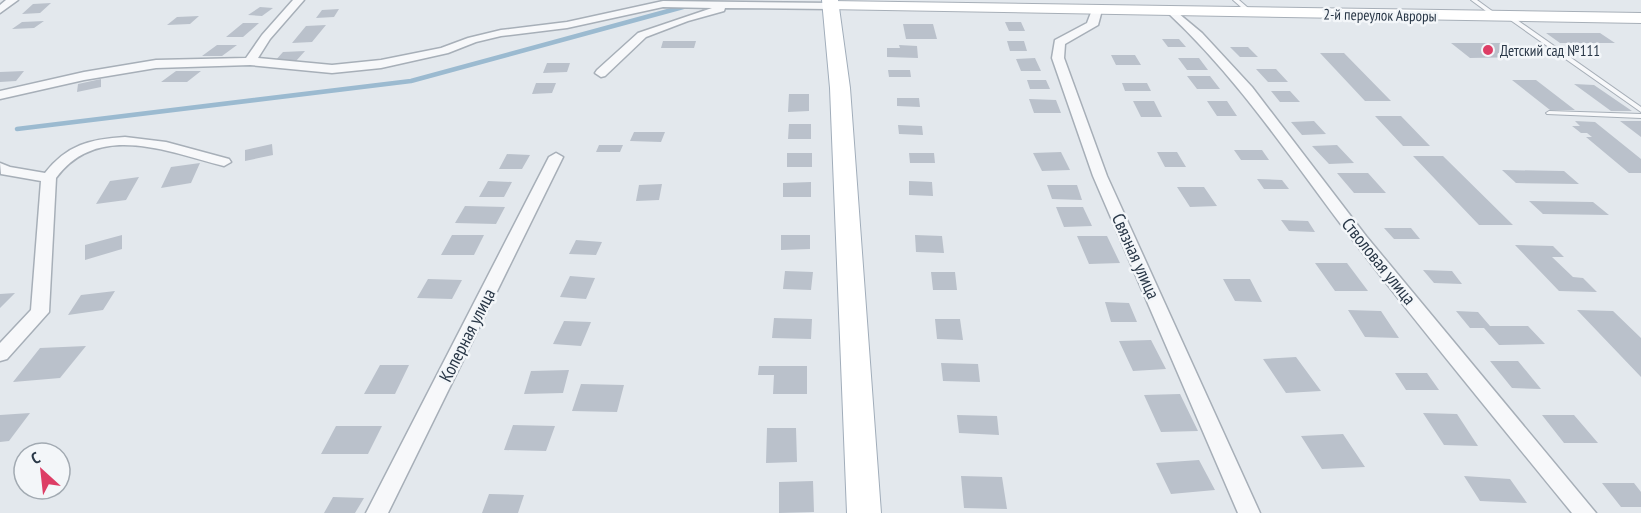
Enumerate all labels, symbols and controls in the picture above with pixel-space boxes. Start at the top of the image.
street label: 2-й переулок Авроры [1323,5,1437,25]
place label: Детский сад №111 [1500,41,1600,60]
marker: Детский сад №111 [1481,43,1495,57]
street label: Связная улица [1107,210,1165,302]
street label: Стволовая улица [1337,213,1421,309]
street label: Коперная улица [434,285,500,385]
north arrow [12,441,72,501]
text: С [27,447,44,468]

